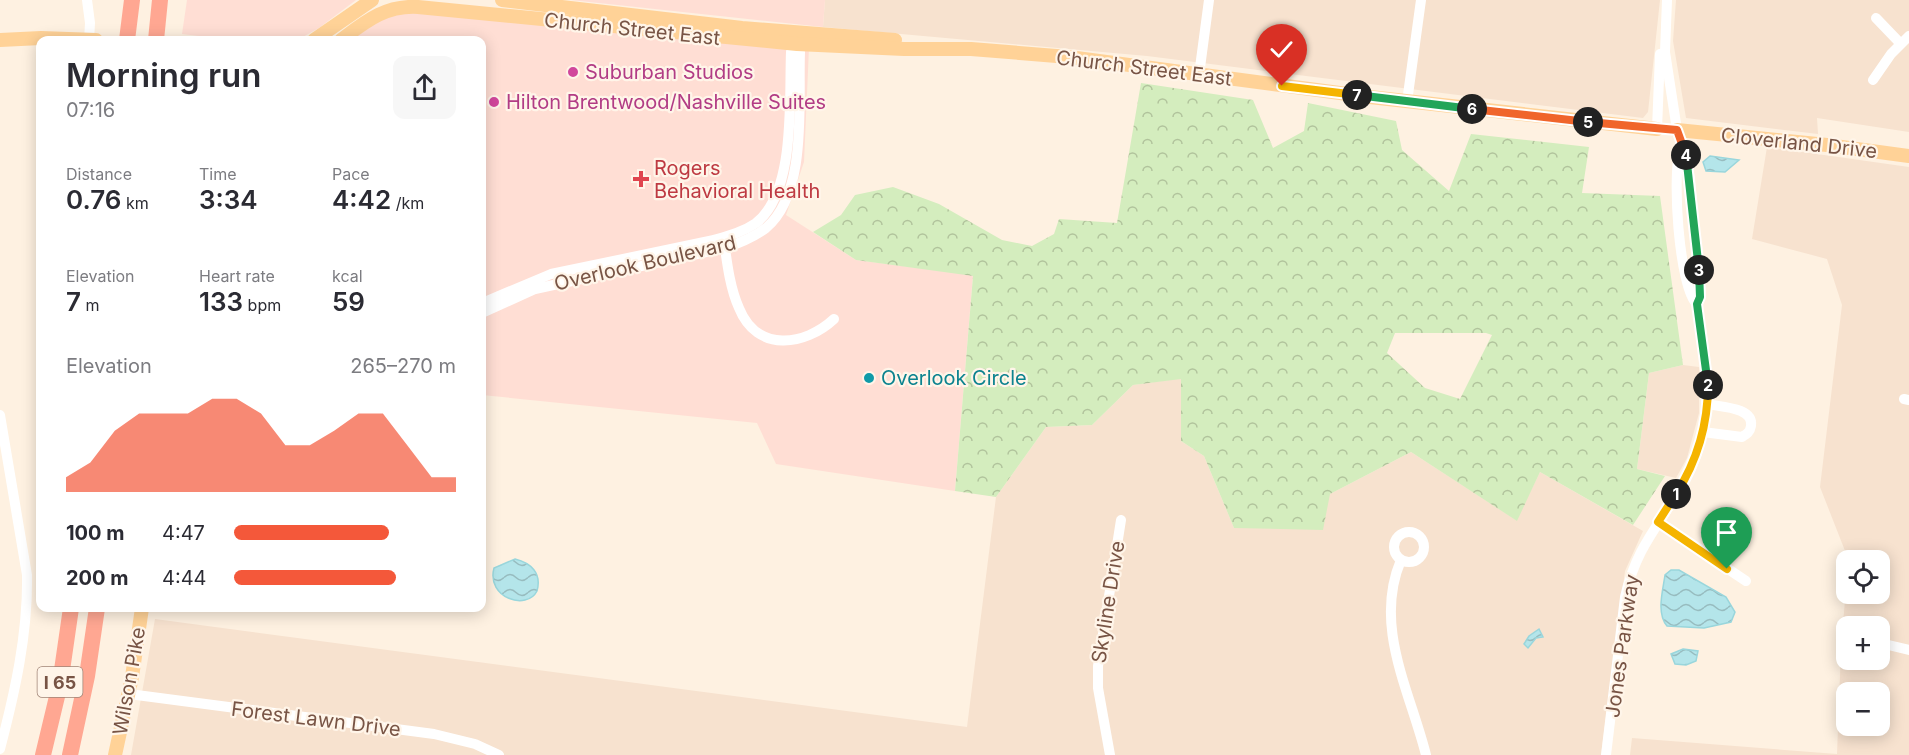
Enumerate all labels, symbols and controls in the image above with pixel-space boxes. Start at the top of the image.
street label: Church Street East [543,8,722,50]
pin [1256,24,1307,86]
icon: check [1265,33,1298,66]
street label: Church Street East [1055,45,1234,91]
text: Morning run [66,55,261,95]
button: share [393,56,456,119]
place label: Suburban Studios [585,60,754,84]
marker: Suburban Studios [566,65,580,79]
pin: 7 [1342,80,1372,110]
text: 7 [1352,85,1362,105]
place label: Hilton Brentwood/Nashville Suites [506,90,826,114]
pin: 6 [1457,94,1487,124]
marker: Hilton Brentwood/Nashville Suites [487,95,501,109]
text: 07:16 [66,98,115,122]
text: 6 [1467,99,1477,119]
pin: 5 [1573,107,1603,137]
text: 5 [1583,112,1593,132]
street label: Cloverland Drive [1720,123,1878,163]
pin: 4 [1671,140,1701,170]
text: 4 [1681,145,1691,165]
place label: Rogers Behavioral Health [654,156,820,203]
text: Distance [66,164,132,184]
text: Time [199,164,237,184]
text: Pace [332,164,370,184]
marker: Rogers Behavioral Health [632,170,650,188]
text: 0.76 [66,184,121,215]
text: 3:34 [199,184,258,215]
text: 4:42 [332,184,391,215]
text: km [121,193,149,213]
text: /km [391,193,424,213]
street label: Overlook Boulevard [552,230,738,296]
pin: 3 [1684,255,1714,285]
text: 3 [1694,260,1704,280]
text: Elevation [66,266,135,286]
text: Heart rate [199,266,275,286]
text: kcal [332,266,363,286]
text: 7 [66,286,81,317]
text: 133 [199,286,243,317]
text: 59 [332,286,365,317]
text: m [81,295,100,315]
text: bpm [243,295,281,315]
text: Elevation [66,354,152,378]
text: 265–270 m [350,354,456,378]
place label: Overlook Circle [881,366,1027,390]
pin: 2 [1693,370,1723,400]
marker: Overlook Circle [862,371,876,385]
text: 2 [1703,375,1713,395]
pin: 1 [1661,479,1691,509]
text: 1 [1673,484,1679,504]
pin [1701,507,1752,569]
icon: arrive [1710,516,1743,549]
text: 100 m [66,521,125,545]
text: 4:47 [162,521,205,545]
street label: Skyline Drive [1086,539,1130,665]
map controls [1836,550,1890,736]
button: locate [1836,550,1890,604]
text: 200 m [66,566,129,590]
text: 4:44 [162,566,207,590]
street label: Jones Parkway [1600,573,1644,719]
button: + [1836,616,1890,670]
street label: Wilson Pike [108,625,150,737]
road number: I 65 [38,667,82,697]
button: − [1836,682,1890,736]
street label: Forest Lawn Drive [230,697,402,741]

